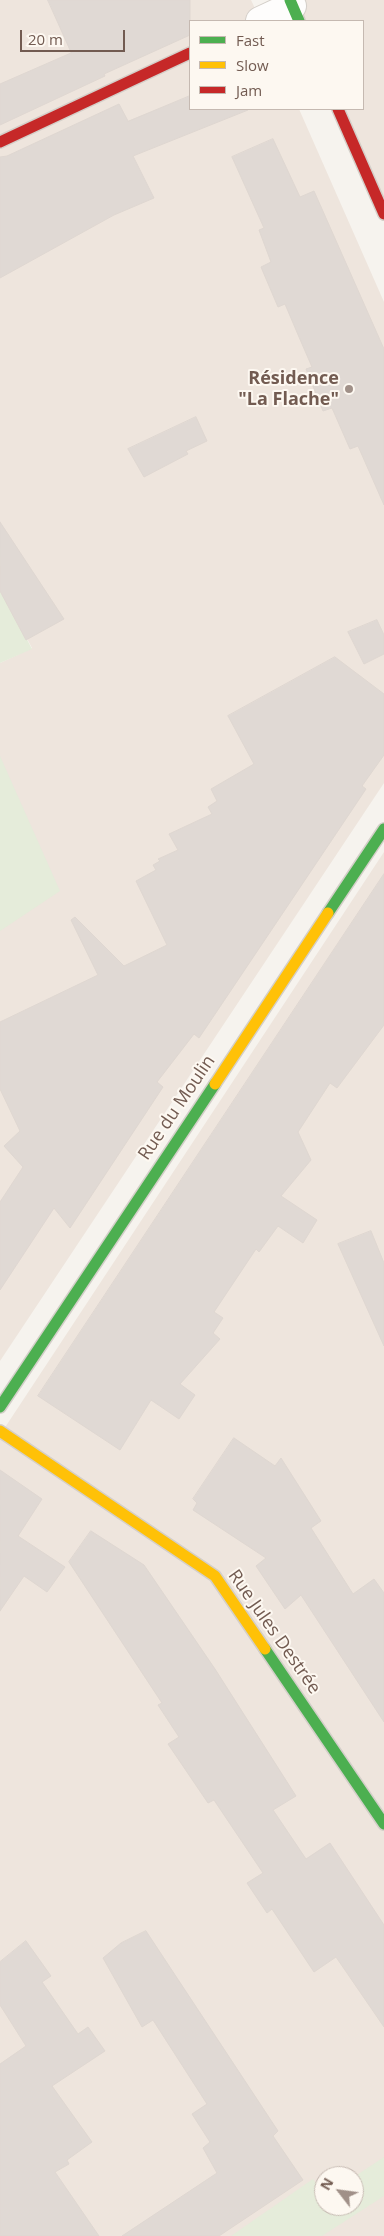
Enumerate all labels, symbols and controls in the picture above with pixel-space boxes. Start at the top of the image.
scale bar [22,20,128,52]
legend [189,20,364,110]
text: 20 m [28,29,63,49]
text: Fast [236,30,265,50]
text: Slow [236,55,269,75]
text: Jam [236,80,262,100]
place label: Résidence "La Flache" [238,368,339,410]
marker: Résidence "La Flache" [343,383,355,395]
street label: Rue du Moulin [134,1051,220,1165]
street label: Rue Jules Destrée [223,1566,325,1698]
north arrow [314,2166,364,2216]
text: N [315,2174,338,2193]

